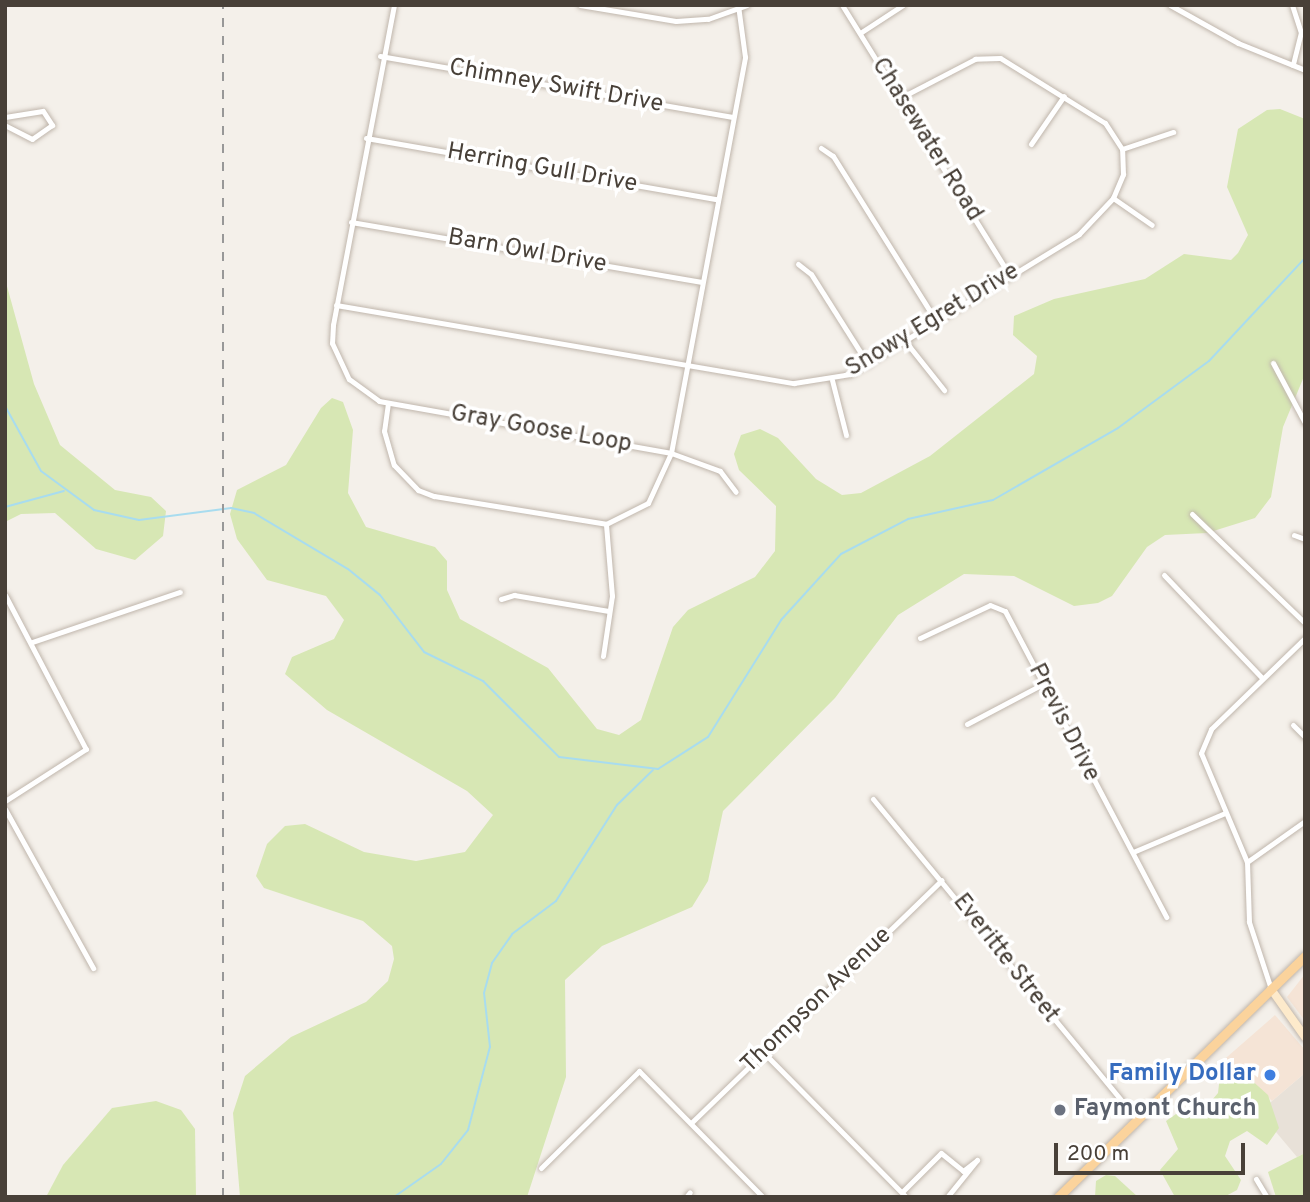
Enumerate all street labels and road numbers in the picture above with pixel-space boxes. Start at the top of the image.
street label: Chasewater Road [864,53,988,227]
street label: Chimney Swift Drive [447,54,665,120]
street label: Herring Gull Drive [445,138,639,200]
street label: Barn Owl Drive [445,224,609,280]
street label: Snowy Egret Drive [841,258,1025,384]
street label: Gray Goose Loop [448,400,634,460]
street label: Previs Drive [1021,659,1105,787]
street label: Everitte Street [946,889,1064,1029]
street label: Thompson Avenue [736,922,898,1080]

